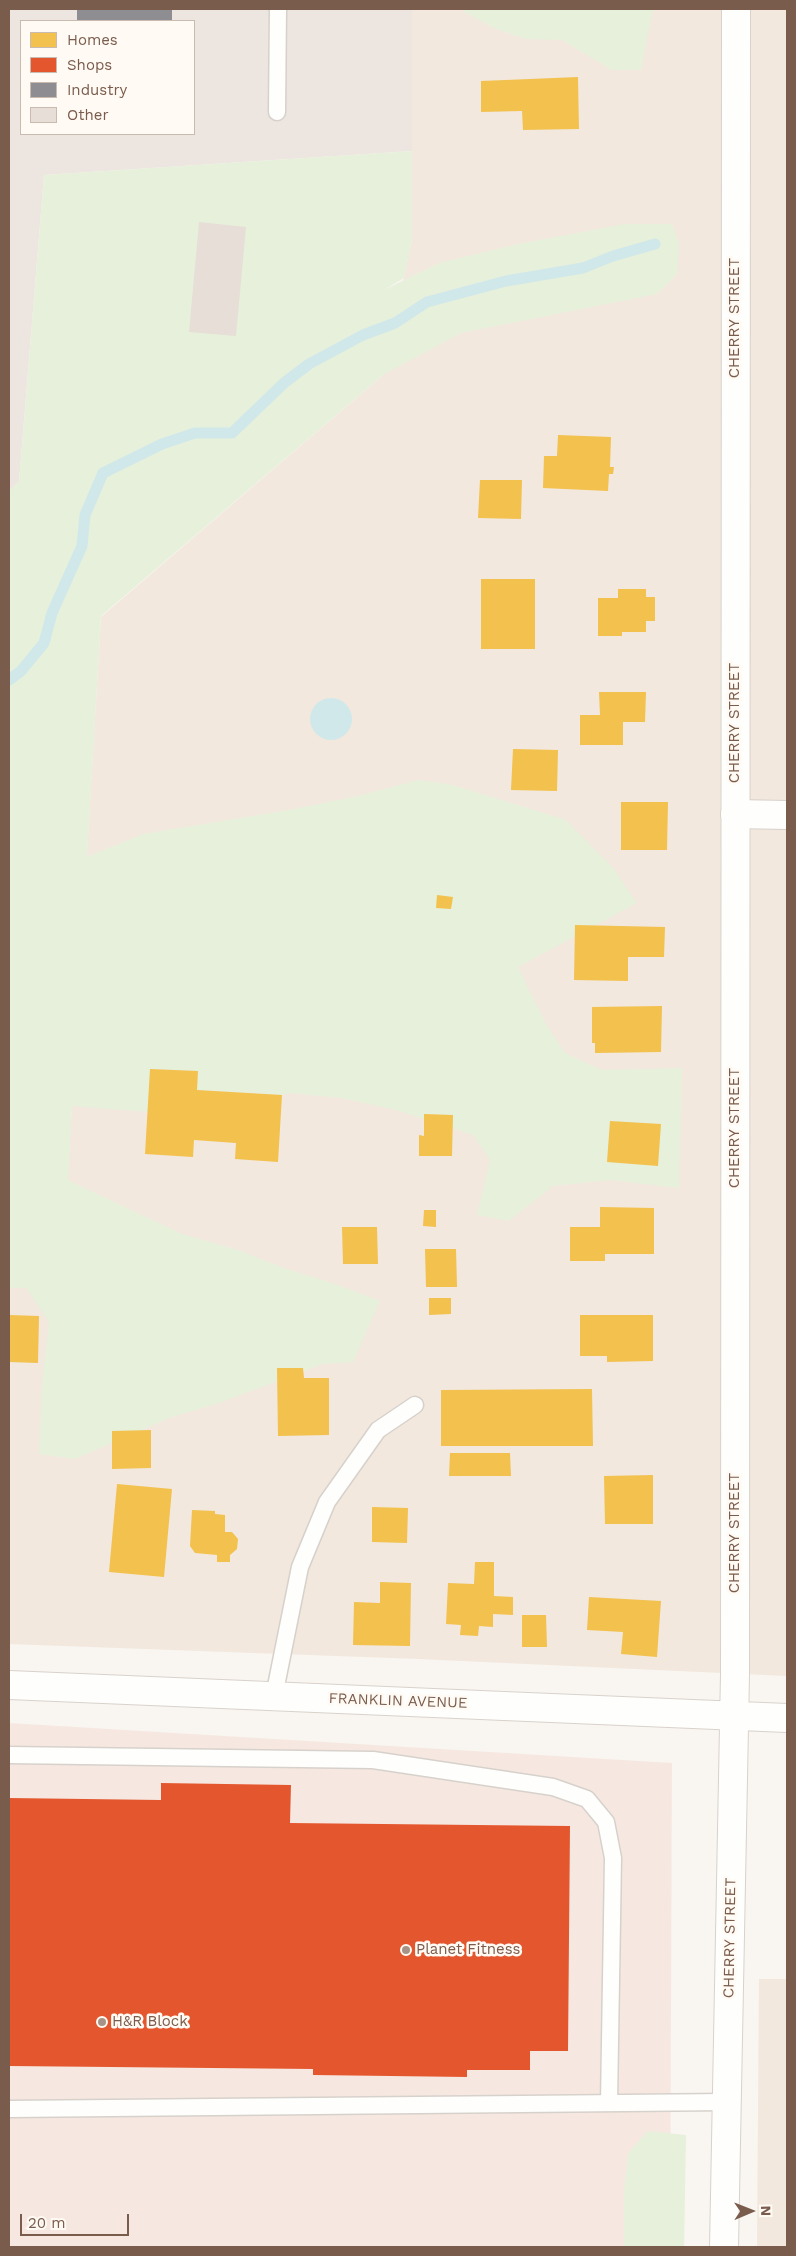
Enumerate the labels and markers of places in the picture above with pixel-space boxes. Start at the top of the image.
place label: Planet Fitness [416,1941,521,1959]
marker: Planet Fitness [400,1944,412,1956]
place label: H&R Block [112,2013,188,2031]
marker: H&R Block [96,2016,108,2028]

